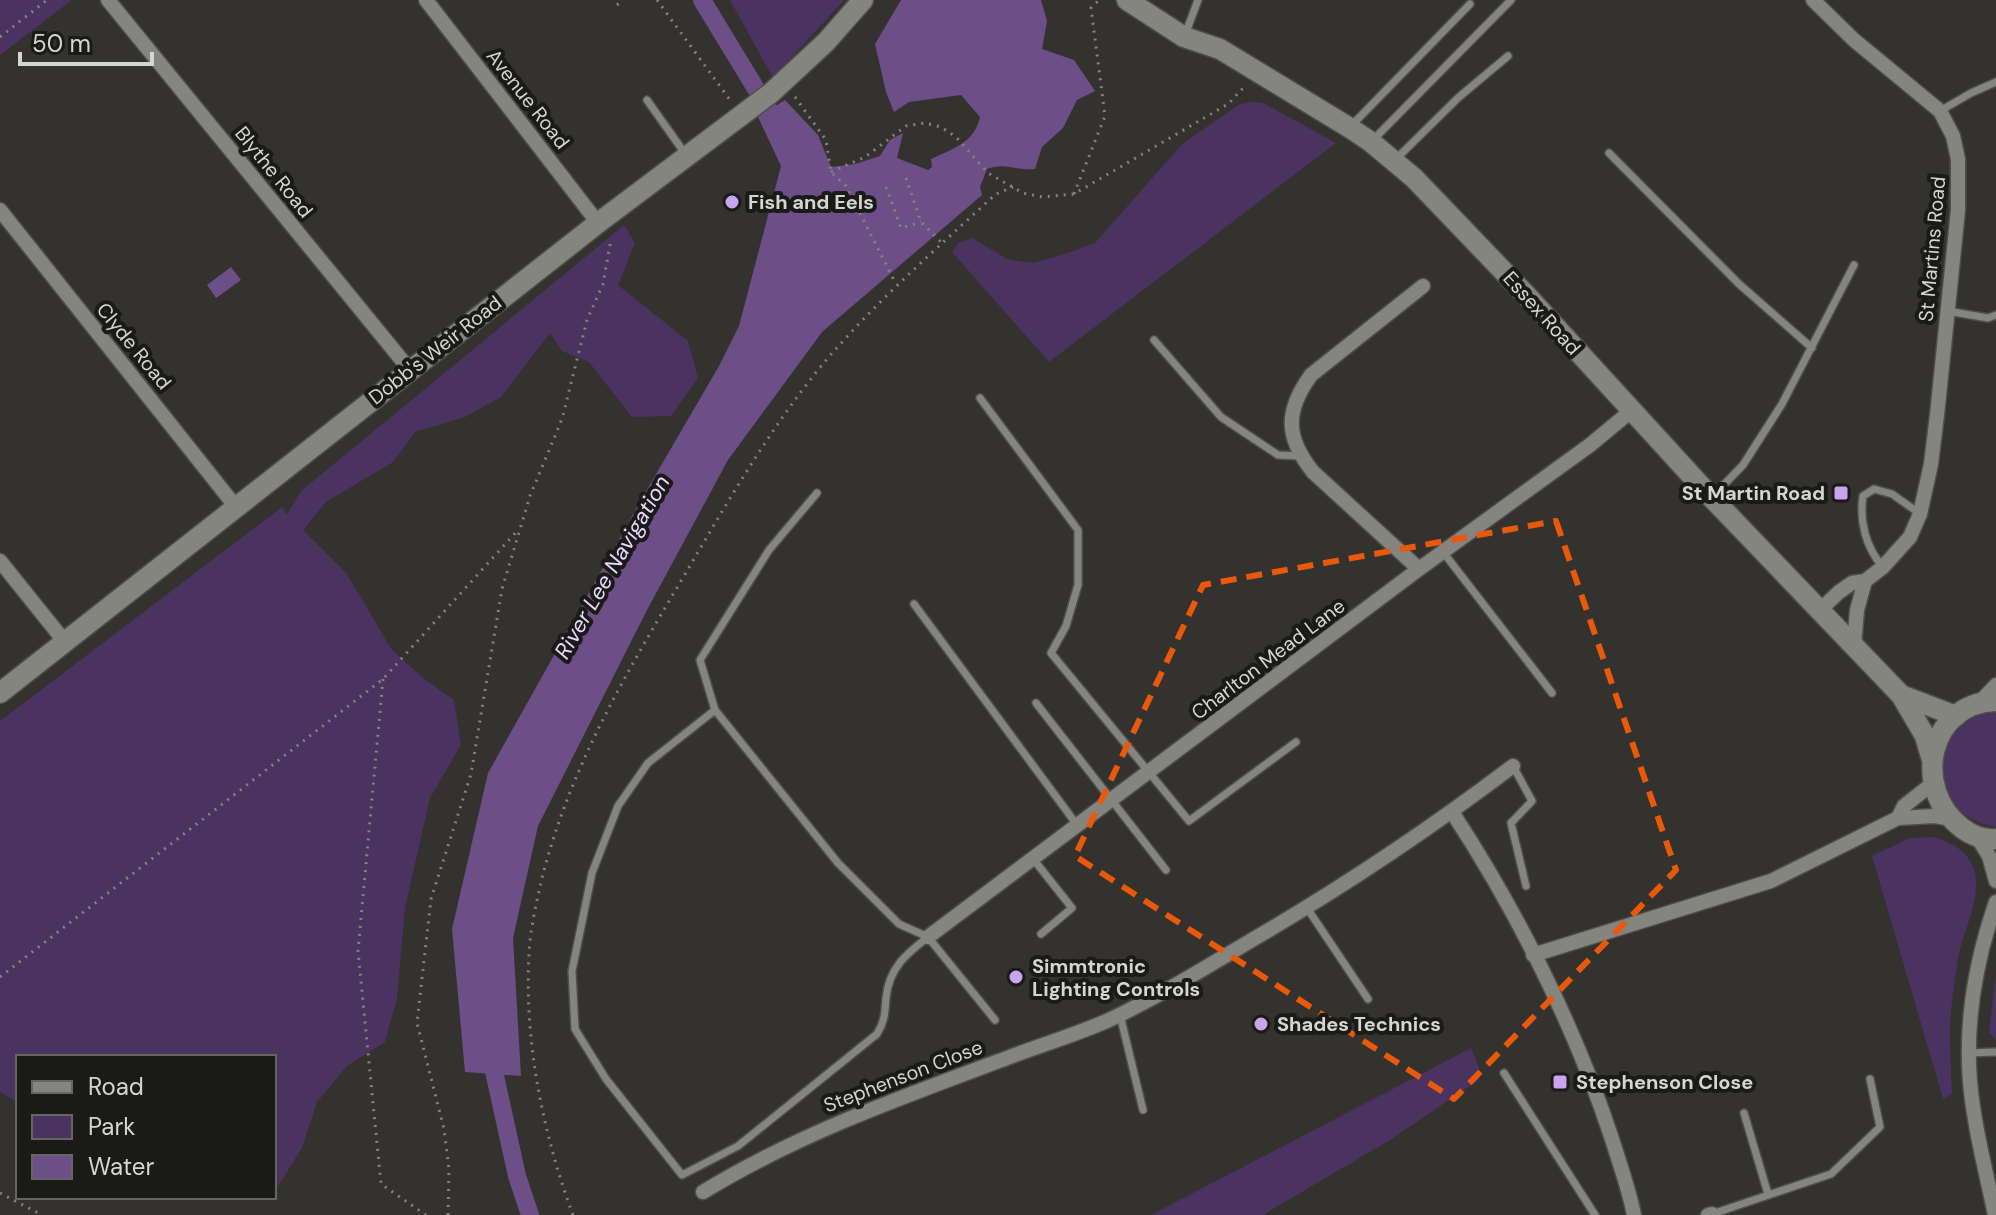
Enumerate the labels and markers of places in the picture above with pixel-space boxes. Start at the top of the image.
place label: Fish and Eels [748,189,874,215]
marker: Fish and Eels [723,193,741,211]
place label: St Martin Road [1682,480,1825,506]
marker: St Martin Road [1832,484,1850,502]
place label: Simmtronic Lighting Controls [1032,953,1200,1002]
marker: Simmtronic Lighting Controls [1007,968,1025,986]
place label: Shades Technics [1277,1011,1441,1037]
marker: Shades Technics [1252,1015,1270,1033]
place label: Stephenson Close [1576,1069,1753,1095]
marker: Stephenson Close [1551,1073,1569,1091]

